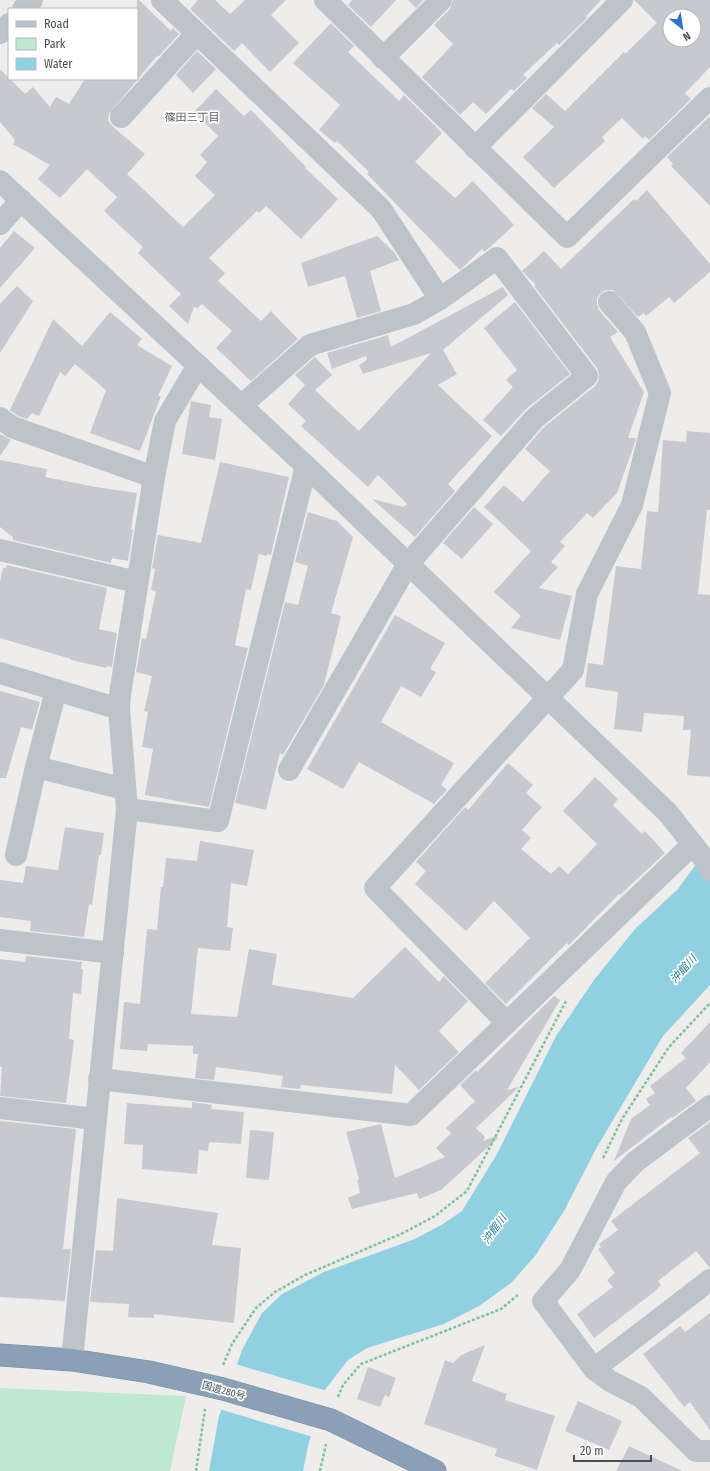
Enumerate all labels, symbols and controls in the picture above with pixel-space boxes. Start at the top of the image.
legend [8,8,138,80]
north arrow [662,8,702,48]
text: Road [44,17,69,31]
text: N [681,29,693,44]
text: Park [44,37,66,51]
text: Water [44,57,73,71]
district label: 篠田三丁目 [165,111,220,124]
water label: 沖館川 [668,952,700,986]
water label: 沖館川 [479,1211,510,1246]
street label: 国道280号 [201,1379,247,1403]
scale bar [574,1437,651,1463]
text: 20 m [580,1444,604,1458]

